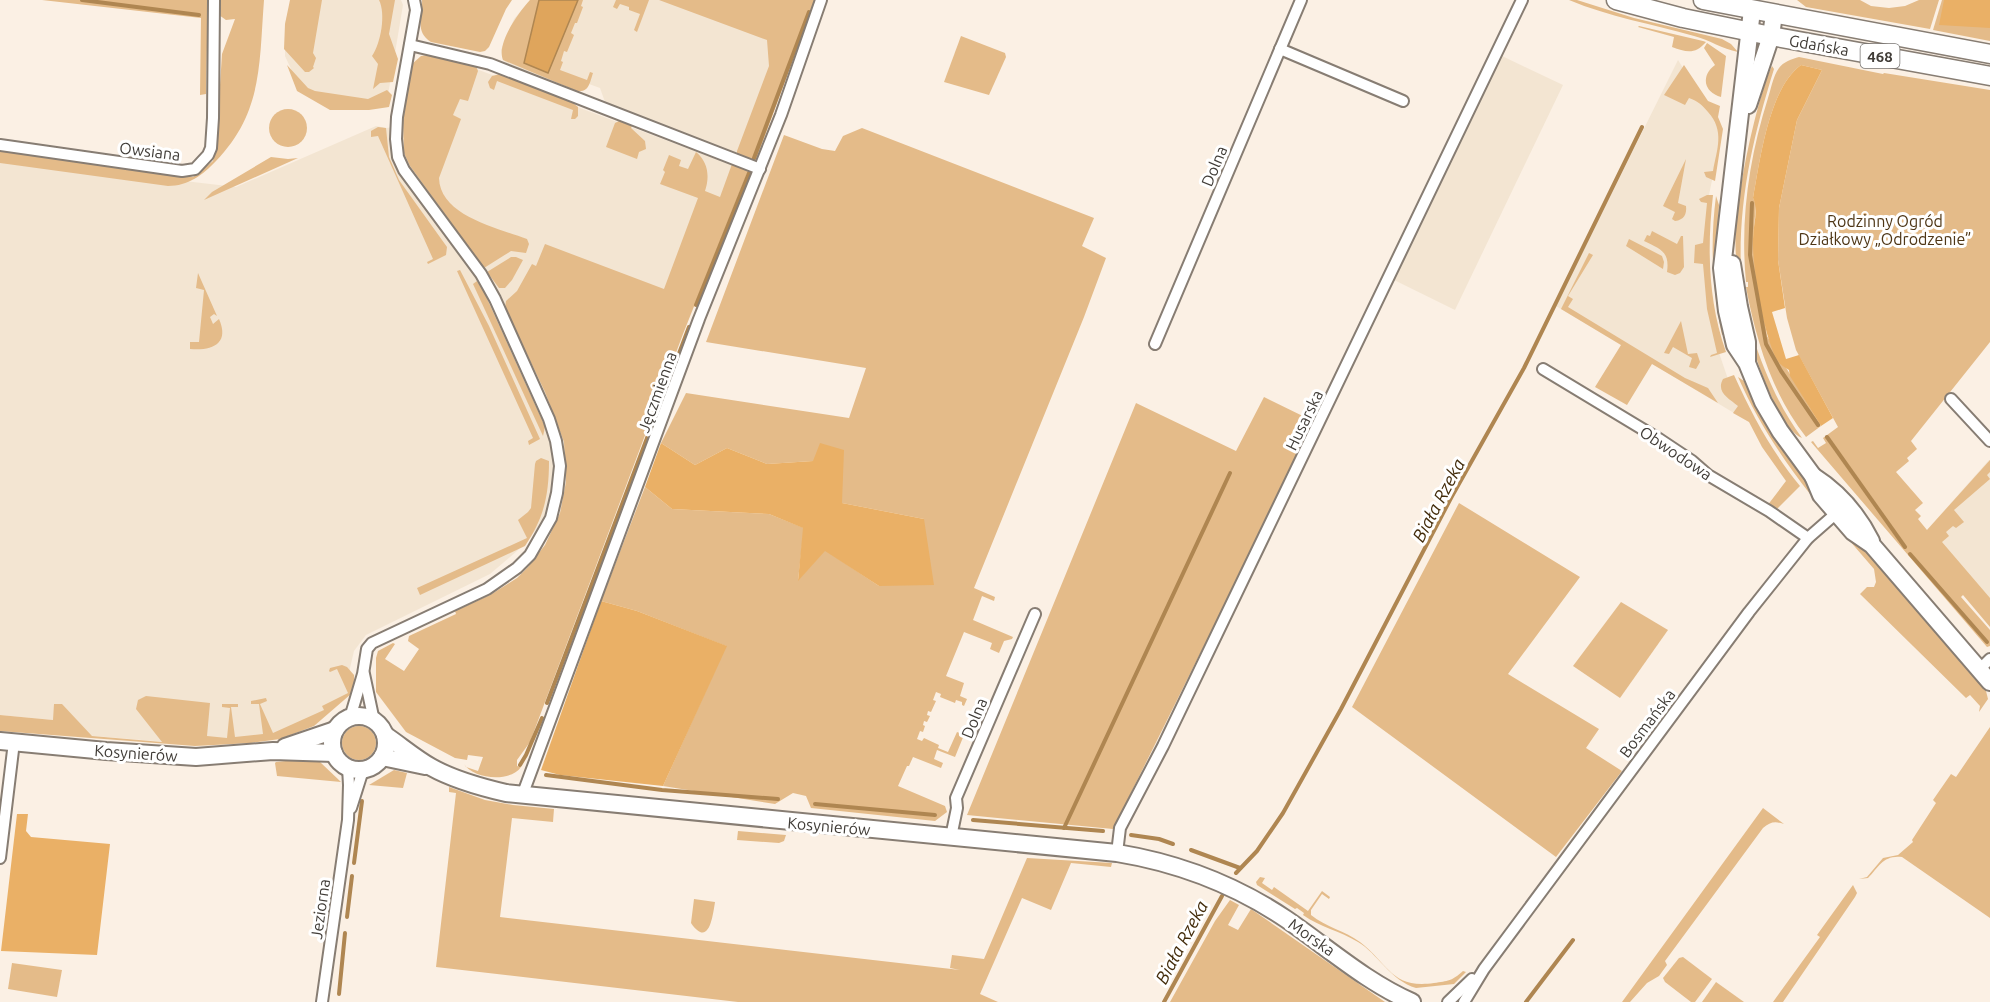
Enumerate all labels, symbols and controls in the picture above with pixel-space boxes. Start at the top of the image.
street label: Gdańska [1788,31,1850,59]
road number: 468 [1860,44,1900,68]
street label: Owsiana [119,138,181,164]
street label: Dolna [1197,143,1231,189]
park label: Rodzinny Ogród Działkowy „Odrodzenie” [1799,212,1971,248]
street label: Jęczmienna [634,349,680,435]
street label: Husarska [1282,387,1326,453]
street label: Obwodowa [1637,422,1715,484]
water label: Biała Rzeka [1408,455,1468,545]
street label: Bosmańska [1615,685,1679,761]
street label: Dolna [957,695,991,741]
street label: Kosynierów [94,741,179,765]
street label: Kosynierów [787,813,872,839]
street label: Jeziorna [307,878,333,940]
water label: Biała Rzeka [1151,897,1211,987]
street label: Morska [1285,915,1339,959]

